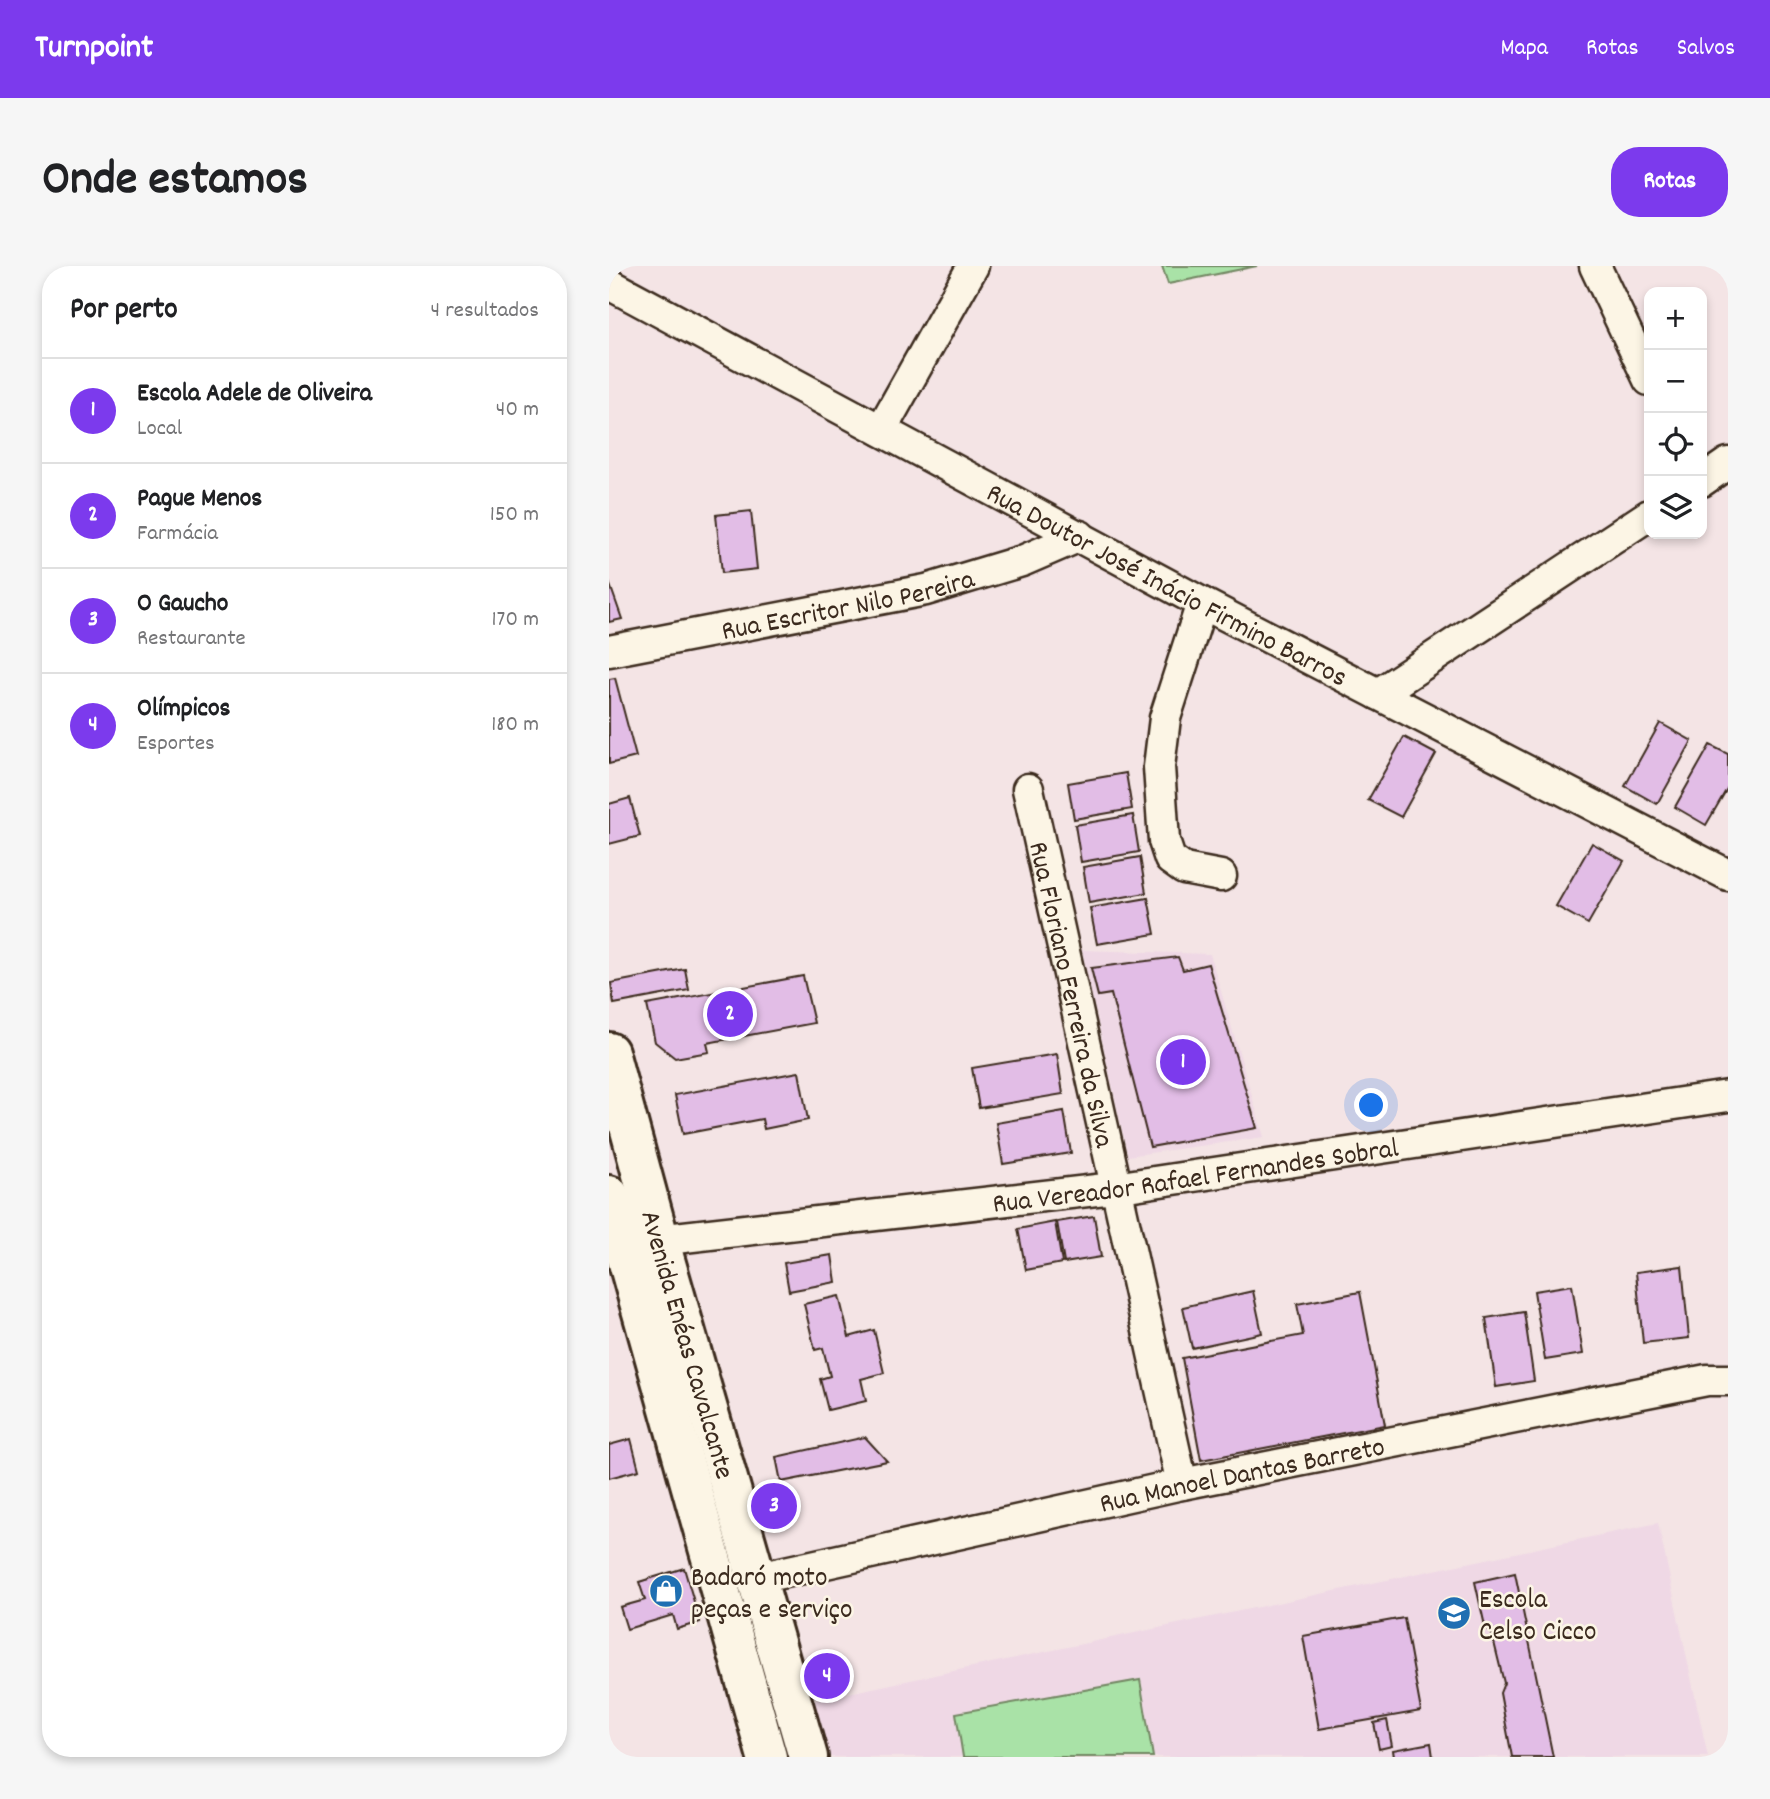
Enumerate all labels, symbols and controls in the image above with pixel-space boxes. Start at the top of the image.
text: Turnpoint [35,26,153,73]
text: Mapa [1500,32,1548,66]
text: Rotas [1586,32,1639,66]
text: Salvos [1677,32,1735,66]
text: Onde estamos [42,147,308,217]
button: Rotas [1611,147,1728,217]
map controls [1644,287,1707,539]
button: + [1644,287,1707,350]
text: Por perto [70,290,178,333]
text: 4 resultados [430,295,539,328]
button: − [1644,350,1707,413]
text: Escola Adele de Oliveira [137,376,372,413]
text: 1 [90,394,96,427]
text: 40 m [496,394,539,427]
text: Local [137,413,182,446]
button: locate [1644,413,1707,476]
street label: Rua Doutor José Inácio Firmino Barros [978,476,1353,700]
button: layers [1644,476,1707,539]
text: Pague Menos [137,481,262,518]
text: 2 [88,499,98,532]
text: 150 m [490,499,539,532]
text: Farmácia [137,518,218,551]
street label: Rua Escritor Nilo Pereira [719,561,981,654]
text: O Gaucho [137,586,228,623]
text: 3 [88,604,98,637]
text: 170 m [492,604,539,637]
text: Restaurante [137,623,246,656]
text: Olímpicos [137,691,230,728]
text: 4 [88,709,98,742]
text: 180 m [491,709,539,742]
text: Esportes [137,728,215,761]
street label: Rua Floriano Ferreira da Silva [1015,838,1122,1153]
pin: 2 [707,988,753,1040]
pin: 1 [1160,1036,1206,1088]
your location [1354,1088,1388,1122]
street label: Rua Vereador Rafael Fernandes Sobral [991,1131,1402,1227]
street label: Avenida Enéas Cavalcante [628,1207,742,1485]
street label: Rua Manoel Dantas Barreto [1096,1429,1389,1527]
pin: 3 [751,1480,797,1532]
place label: Badaró moto peças e serviço [691,1560,853,1632]
shop icon: Badaró moto peças e serviço [647,1572,685,1610]
place label: Escola Celso Cicco [1479,1582,1596,1654]
school or university icon: Escola Celso Cicco [1435,1594,1473,1632]
pin: 4 [804,1650,850,1702]

